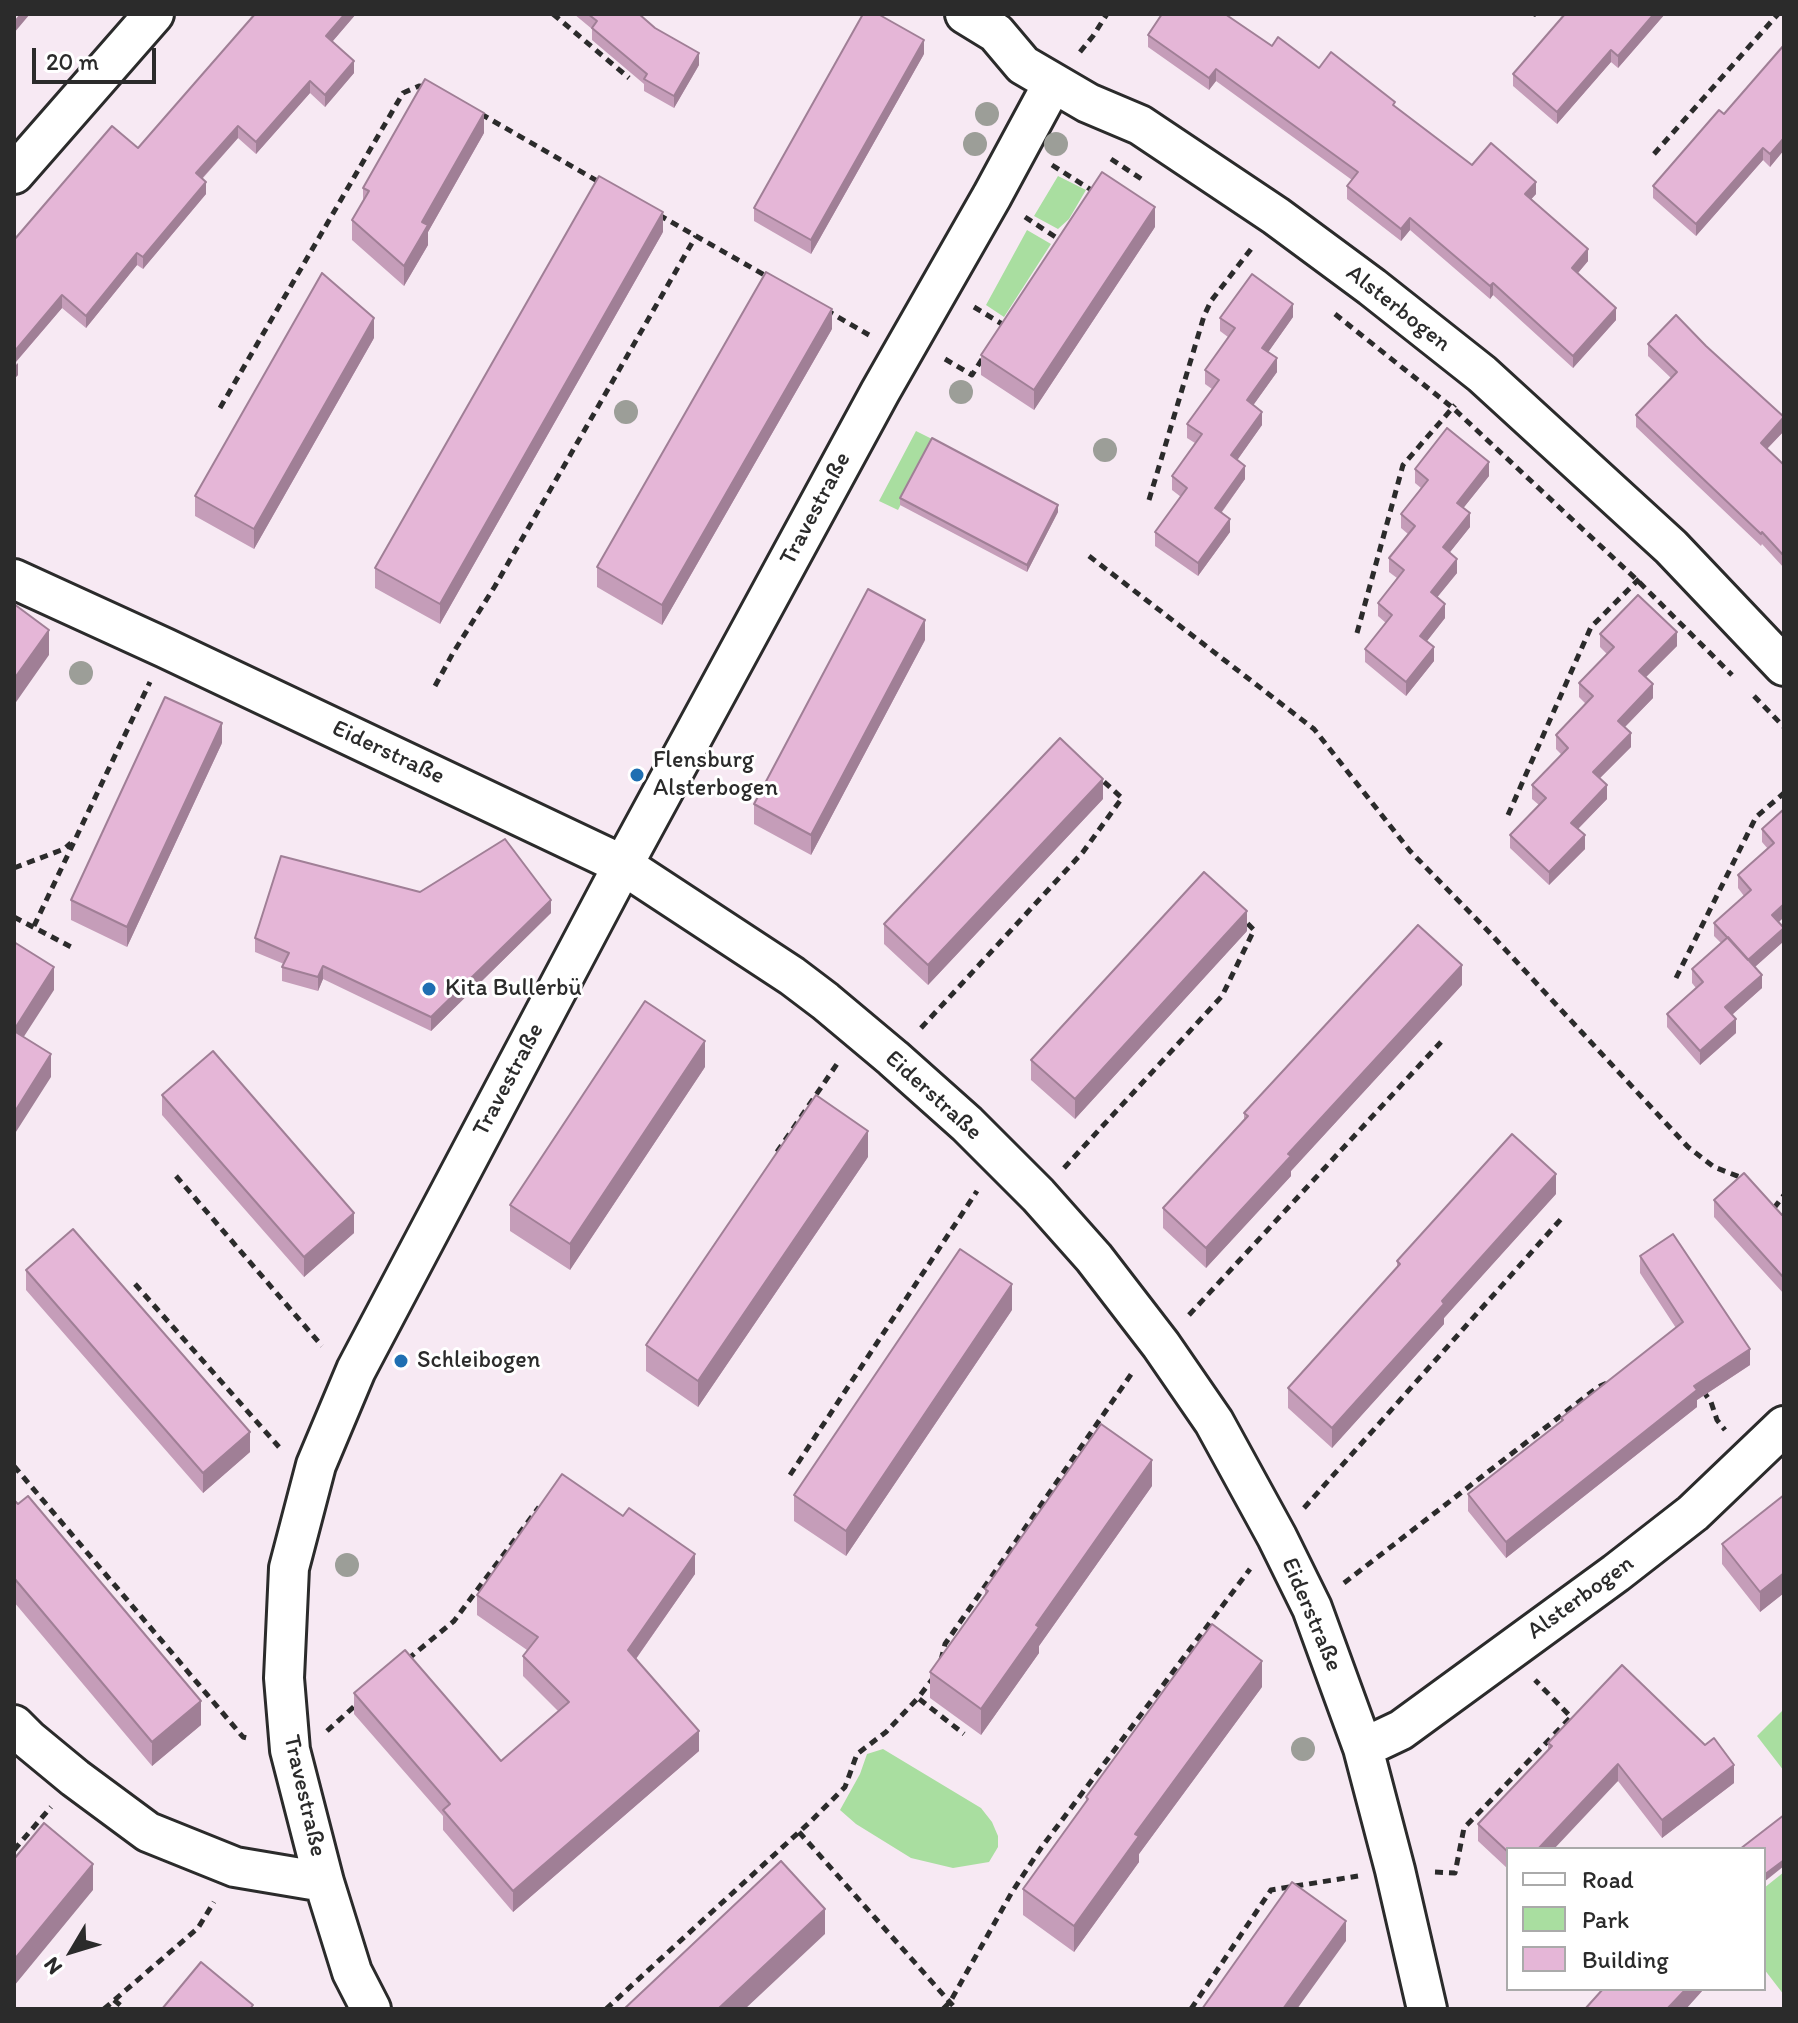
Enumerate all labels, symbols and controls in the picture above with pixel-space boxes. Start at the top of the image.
scale bar [36,32,160,82]
text: 20 m [46,47,99,76]
street label: Alsterbogen [1340,259,1456,359]
street label: Travestraße [774,448,858,570]
street label: Eiderstraße [327,714,449,792]
place label: Flensburg Alsterbogen [653,747,778,803]
marker: Flensburg Alsterbogen [628,766,646,784]
place label: Kita Bullerbü [445,975,582,1003]
marker: Kita Bullerbü [420,980,438,998]
street label: Travestraße [467,1019,551,1141]
street label: Eiderstraße [879,1045,987,1147]
place label: Schleibogen [417,1347,540,1375]
marker: Schleibogen [392,1352,410,1370]
street label: Alsterbogen [1522,1550,1640,1646]
street label: Eiderstraße [1274,1554,1348,1676]
street label: Travestraße [276,1732,332,1860]
legend [1506,1847,1766,1991]
text: Road [1582,1865,1634,1894]
text: Park [1582,1905,1629,1934]
north arrow [32,1911,112,1991]
text: Building [1582,1945,1669,1974]
text: N [37,1952,68,1980]

